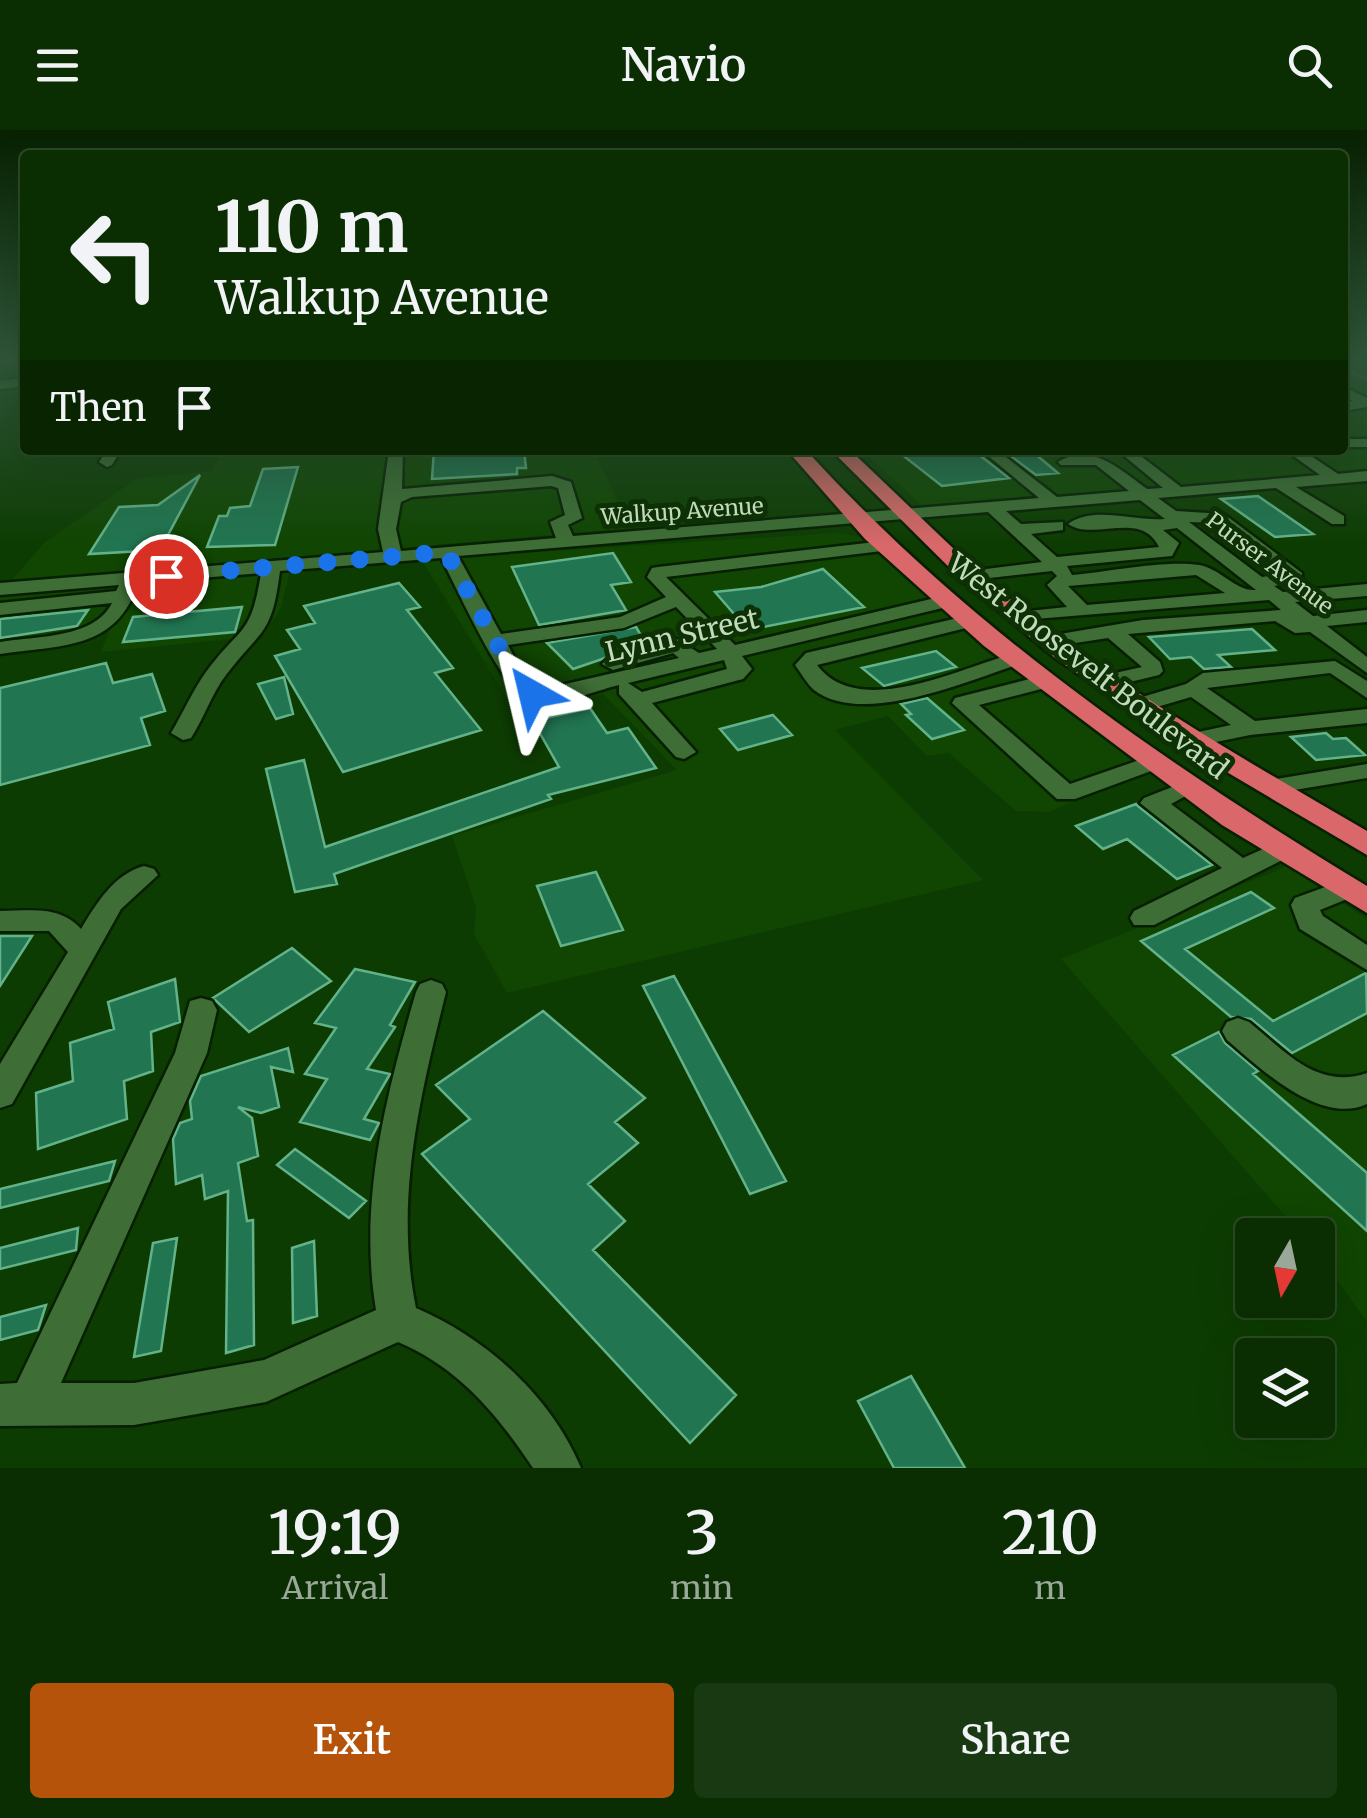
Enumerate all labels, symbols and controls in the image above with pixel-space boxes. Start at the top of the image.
text: Navio [621,37,746,93]
icon: menu [30,38,85,93]
icon: search [1282,38,1337,93]
text: 110 m [215,183,408,271]
icon: left [50,190,180,320]
text: Walkup Avenue [215,270,549,326]
icon: arrive [167,380,222,435]
text: Then [50,384,147,431]
street label: Walkup Avenue [599,491,764,531]
street label: Purser Avenue [1201,506,1339,620]
pin [124,534,209,619]
street label: West Roosevelt Boulevard [940,545,1236,787]
icon: arrive [139,549,194,604]
street label: Lynn Street [602,600,762,670]
position arrow [480,642,584,746]
north arrow [1235,1218,1335,1318]
map controls [1235,1218,1335,1438]
button: layers [1235,1338,1335,1438]
text: 19:19 [268,1495,402,1570]
text: 3 [685,1495,719,1570]
text: 210 [1001,1495,1099,1570]
text: Arrival [282,1568,388,1608]
text: min [670,1568,733,1608]
text: m [1034,1568,1066,1608]
button: Exit [30,1683,674,1798]
button: Share [694,1683,1337,1798]

